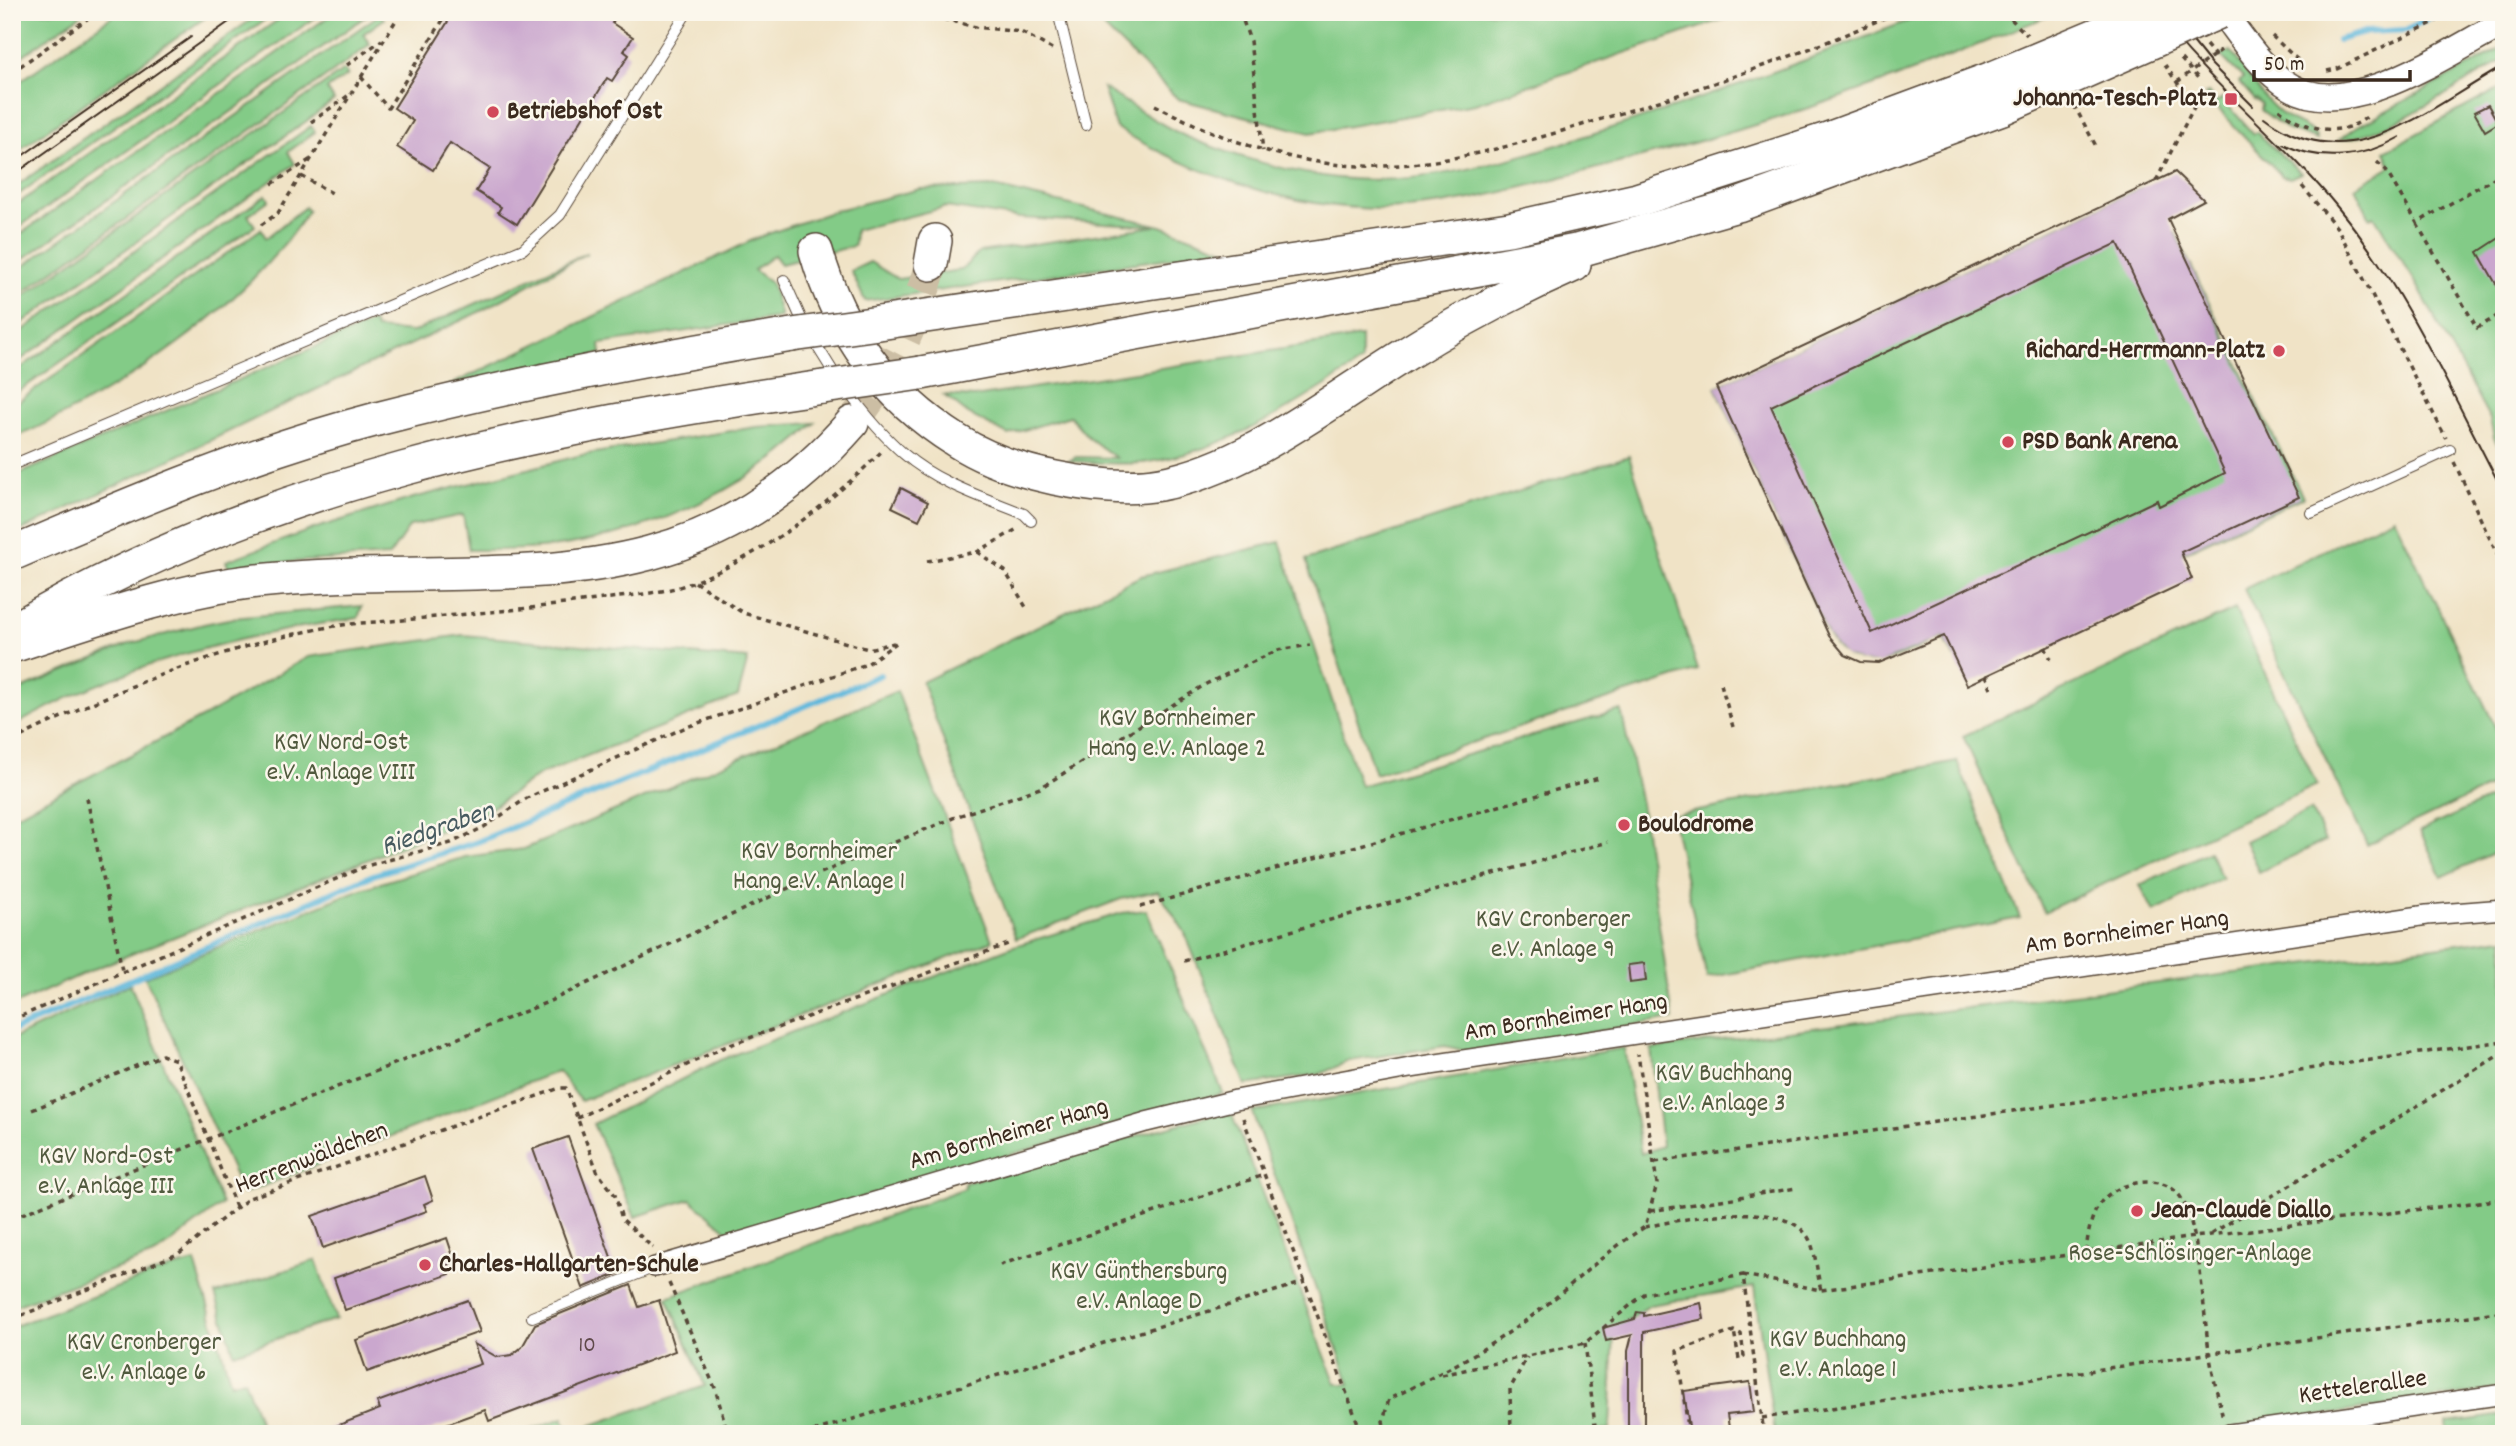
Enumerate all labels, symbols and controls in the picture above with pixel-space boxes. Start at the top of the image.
scale bar [2254,38,2409,82]
text: 50 m [2264,51,2304,81]
place label: Johanna-Tesch-Platz [2013,81,2218,118]
marker: Johanna-Tesch-Platz [2223,91,2239,107]
place label: Betriebshof Ost [507,94,663,131]
marker: Betriebshof Ost [485,104,501,120]
place label: Richard-Herrmann-Platz [2026,333,2266,370]
marker: Richard-Herrmann-Platz [2271,343,2287,359]
place label: PSD Bank Arena [2022,424,2178,461]
marker: PSD Bank Arena [2000,434,2016,450]
park label: KGV Bornheimer Hang e.V. Anlage 2 [1088,701,1266,768]
park label: KGV Nord-Ost e.V. Anlage VIII [267,725,415,792]
water label: Riedgraben [376,793,501,869]
place label: Boulodrome [1638,807,1754,844]
marker: Boulodrome [1616,817,1632,833]
park label: KGV Bornheimer Hang e.V. Anlage 1 [733,834,905,901]
street label: Am Bornheimer Hang [2023,900,2231,966]
park label: KGV Cronberger e.V. Anlage 9 [1476,902,1631,969]
street label: Am Bornheimer Hang [1462,984,1670,1052]
park label: KGV Buchhang e.V. Anlage 3 [1656,1056,1793,1123]
street label: Am Bornheimer Hang [905,1089,1113,1181]
street label: Herrenwäldchen [230,1113,394,1205]
park label: KGV Nord-Ost e.V. Anlage III [38,1139,174,1206]
place label: Jean-Claude Diallo [2151,1193,2332,1230]
marker: Jean-Claude Diallo [2129,1203,2145,1219]
park label: Rose-Schlösinger-Anlage [2068,1236,2312,1273]
place label: Charles-Hallgarten-Schule [439,1247,699,1284]
park label: KGV Günthersburg e.V. Anlage D [1051,1254,1227,1321]
marker: Charles-Hallgarten-Schule [417,1257,433,1273]
park label: KGV Buchhang e.V. Anlage 1 [1770,1322,1907,1389]
park label: KGV Cronberger e.V. Anlage 6 [67,1325,222,1392]
house number: 10 [578,1330,596,1363]
street label: Kettelerallee [2297,1361,2429,1415]

